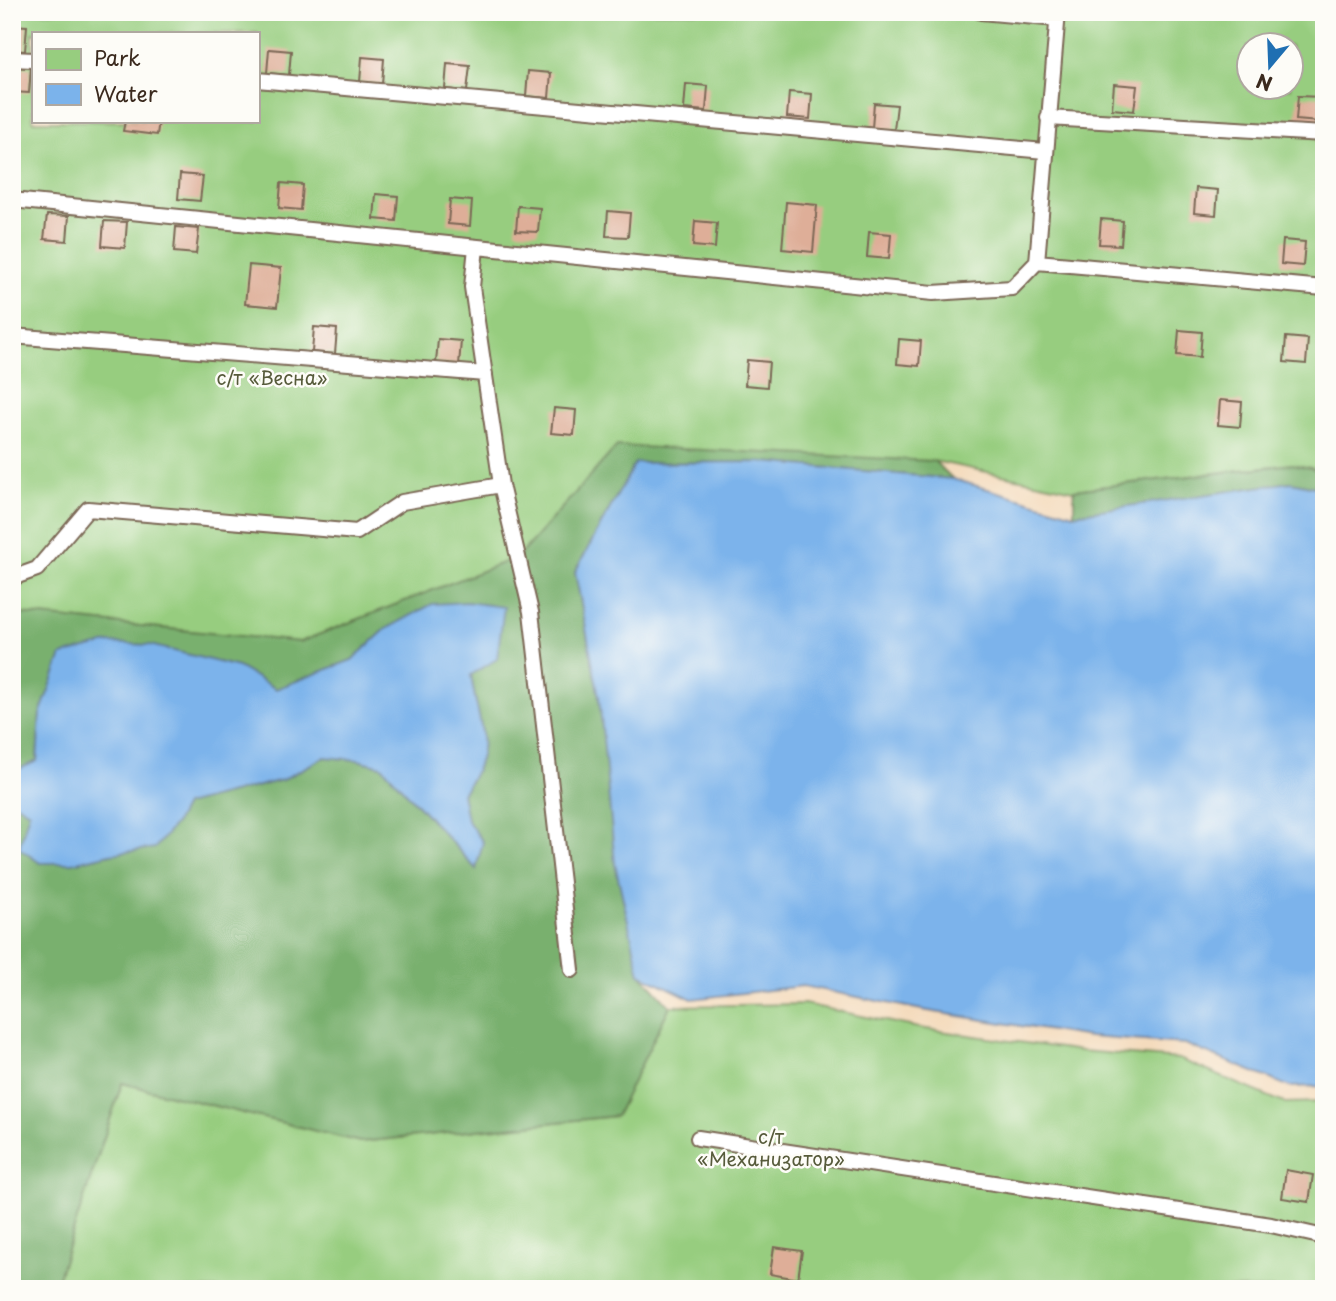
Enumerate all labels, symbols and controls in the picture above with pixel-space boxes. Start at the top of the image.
legend [32,32,259,122]
north arrow [1234,32,1304,102]
text: Park [94,41,141,73]
text: N [1252,67,1276,99]
text: Water [94,77,158,109]
park label: с/т «Весна» [217,363,328,391]
park label: с/т «Механизатор» [697,1122,845,1172]

